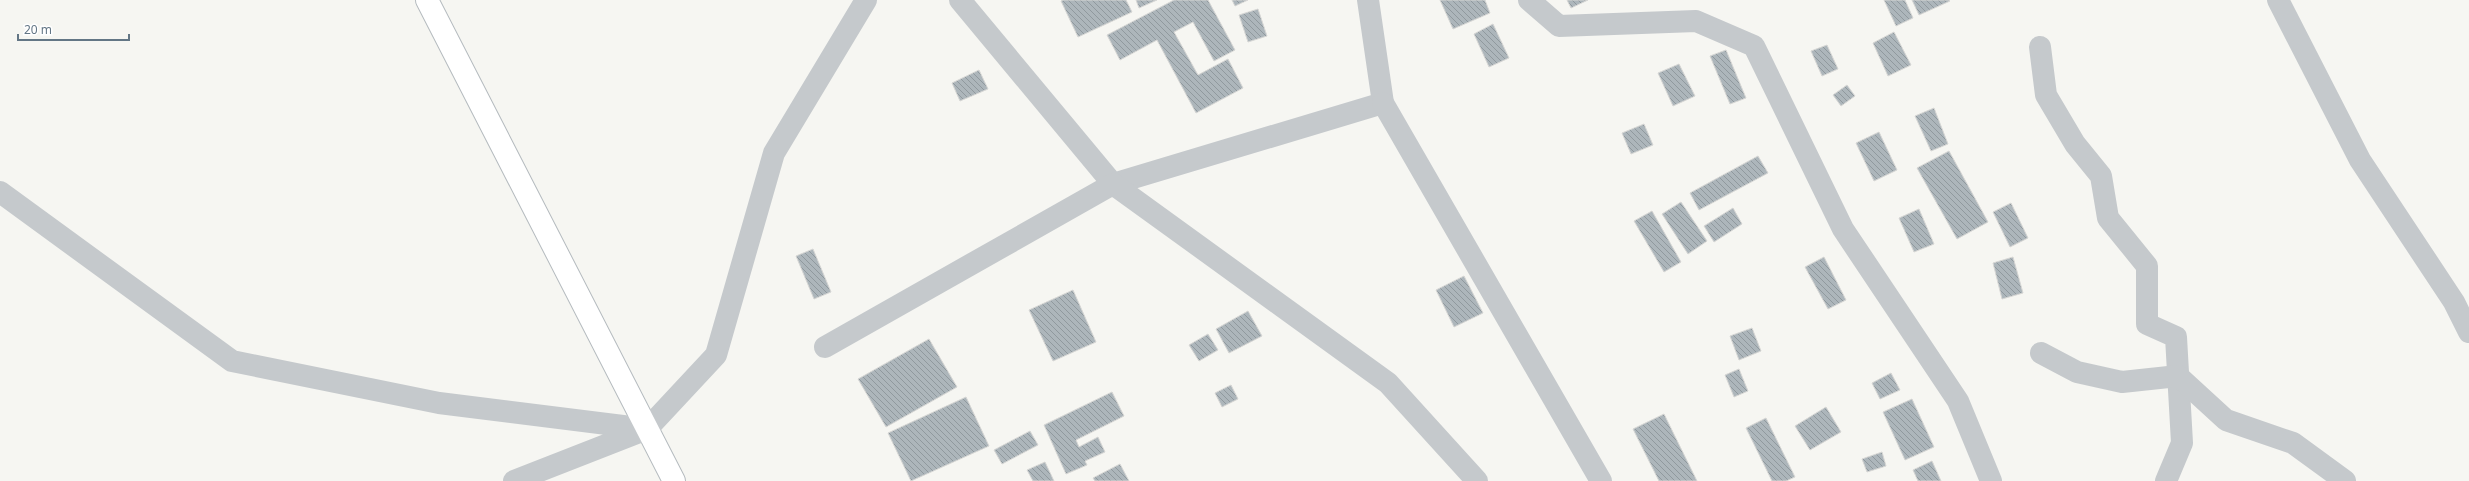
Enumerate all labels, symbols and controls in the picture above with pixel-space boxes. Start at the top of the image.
scale bar [18,16,129,42]
text: 20 m [24,21,52,38]

